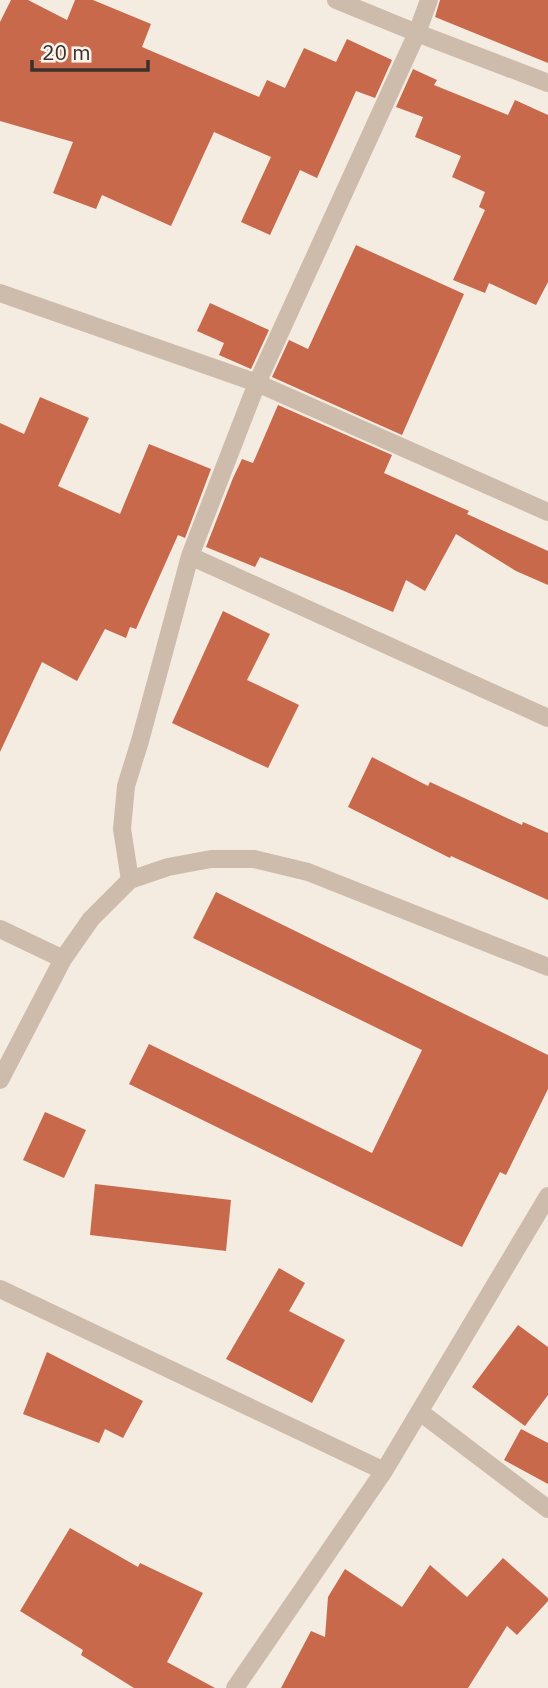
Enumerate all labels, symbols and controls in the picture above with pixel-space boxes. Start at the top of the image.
scale bar [32,28,147,72]
text: 20 m [42,38,91,66]

